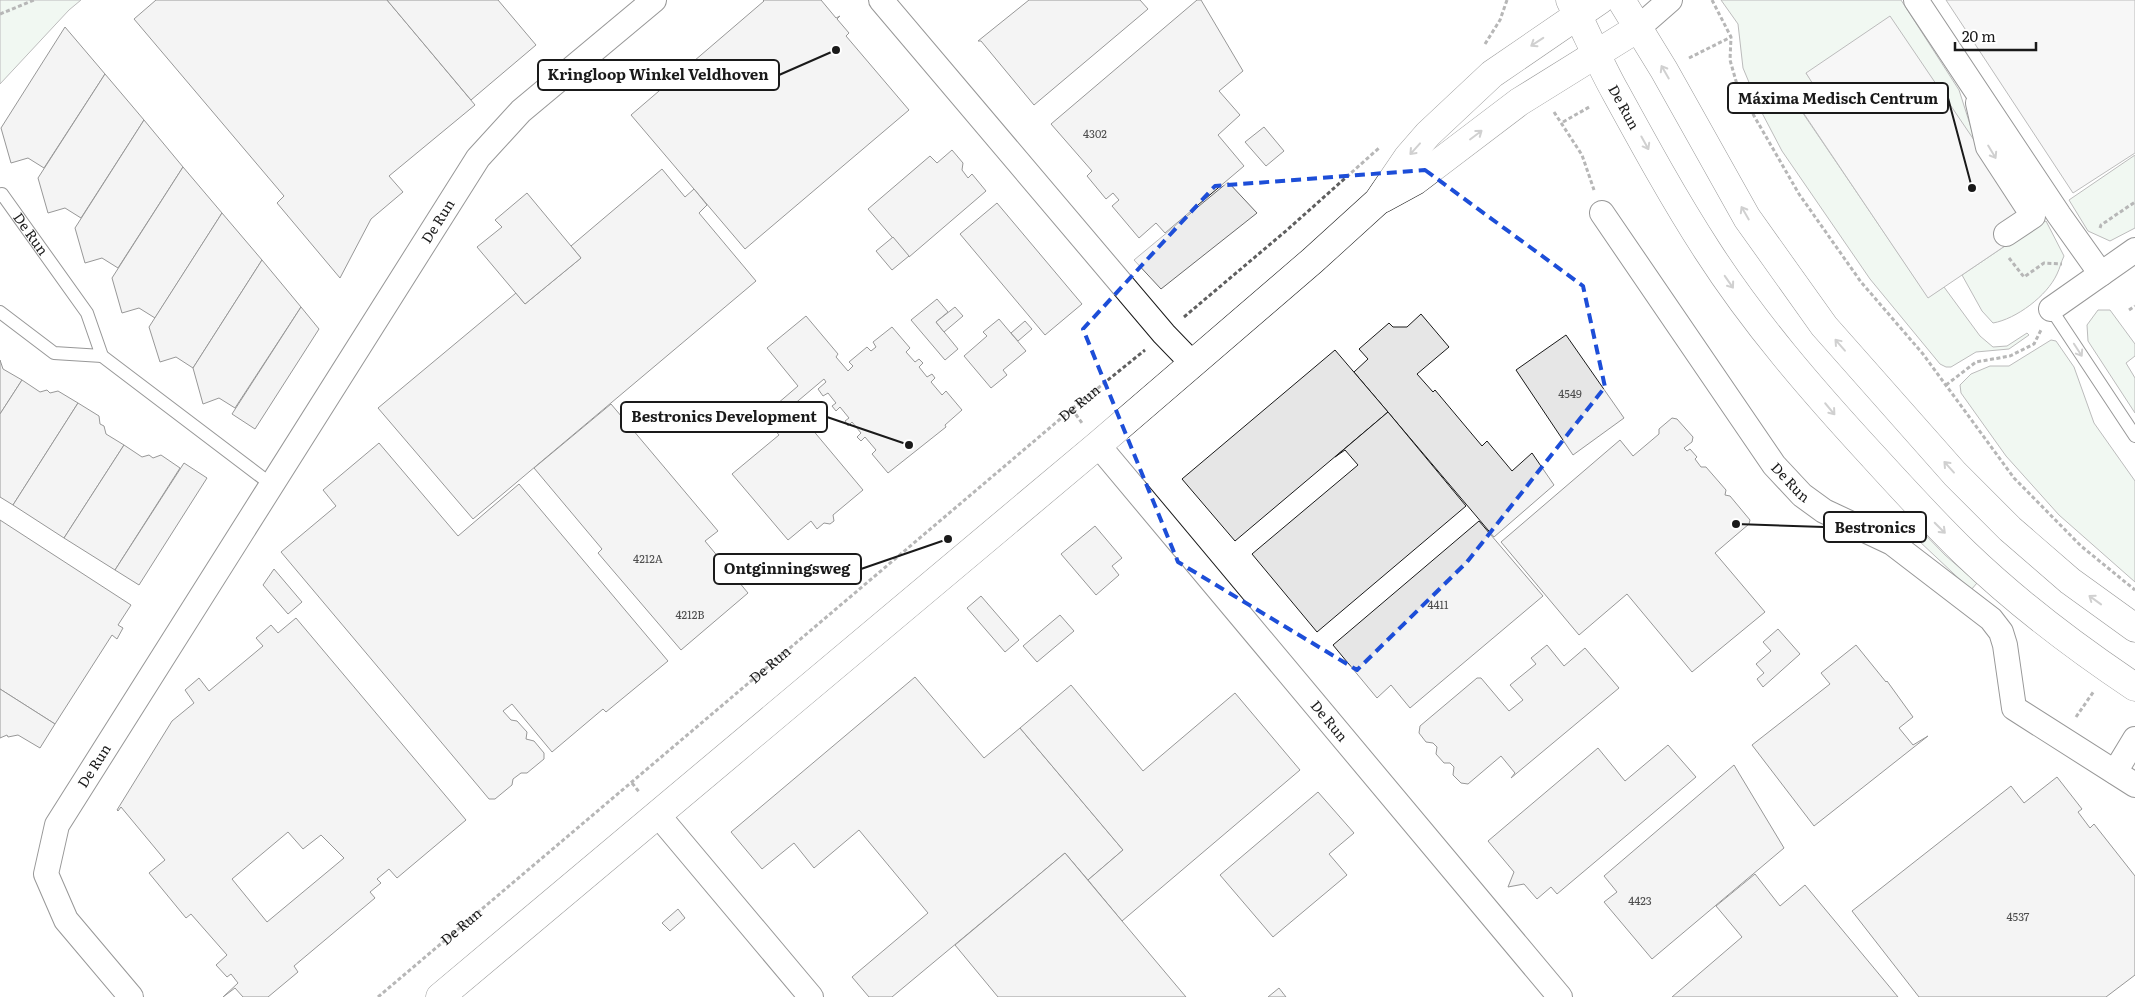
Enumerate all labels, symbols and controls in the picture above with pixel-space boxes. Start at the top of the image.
scale bar [1955,20,2036,52]
text: 20 m [1962,24,1996,47]
one-way arrow [1530,37,1544,47]
callout: Kringloop Winkel Veldhoven [538,60,779,90]
text: Kringloop Winkel Veldhoven [547,62,769,85]
one-way arrow [1659,65,1669,79]
street label: De Run [1604,81,1645,133]
callout: Máxima Medisch Centrum [1728,83,1948,113]
text: Máxima Medisch Centrum [1738,86,1938,109]
house number: 4302 [1083,125,1107,141]
one-way arrow [1469,129,1482,140]
one-way arrow [1640,135,1650,150]
one-way arrow [1409,142,1421,155]
one-way arrow [1987,145,1997,159]
street label: De Run [416,195,459,247]
one-way arrow [1739,207,1749,221]
street label: De Run [9,208,54,259]
one-way arrow [1724,274,1734,288]
one-way arrow [1834,338,1846,351]
one-way arrow [2073,342,2083,356]
street label: De Run [1054,379,1104,425]
house number: 4549 [1558,385,1582,401]
callout: Bestronics Development [621,402,827,432]
one-way arrow [1824,402,1836,415]
text: Bestronics Development [631,404,817,427]
street label: De Run [1767,457,1814,506]
one-way arrow [1943,461,1955,474]
callout: Bestronics [1824,512,1926,542]
text: Bestronics [1834,515,1916,538]
one-way arrow [1934,522,1946,535]
house number: 4212A [633,550,663,566]
callout: Ontginningsweg [714,554,861,584]
text: Ontginningsweg [724,556,851,579]
one-way arrow [2089,595,2103,605]
house number: 4411 [1427,596,1449,612]
house number: 4212B [676,606,704,622]
street label: De Run [745,641,794,687]
street label: De Run [1307,695,1353,745]
street label: De Run [72,740,115,791]
house number: 4423 [1628,892,1652,908]
street label: De Run [436,902,485,949]
house number: 4537 [2007,908,2030,924]

